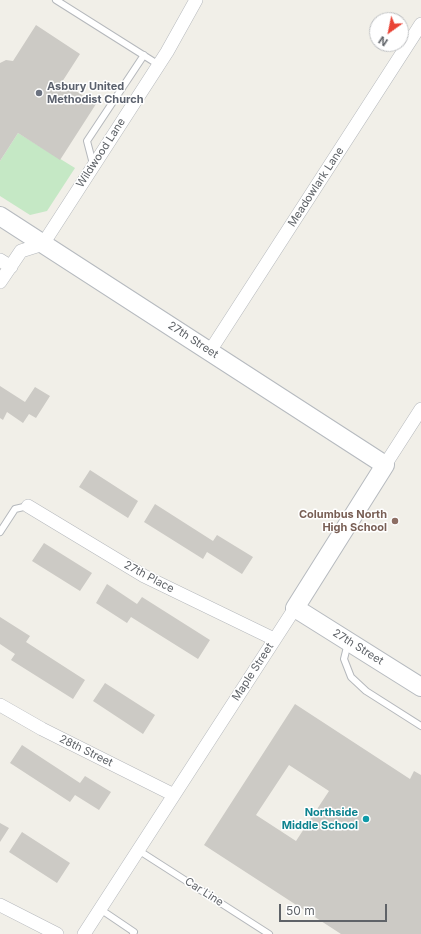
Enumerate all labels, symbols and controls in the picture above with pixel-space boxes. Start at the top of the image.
north arrow [369,12,409,52]
text: N [376,33,390,49]
place label: Asbury United Methodist Church [47,80,144,106]
marker: Asbury United Methodist Church [34,88,44,98]
street label: Wildwood Lane [74,116,128,190]
street label: Meadowlark Lane [285,145,347,229]
street label: 27th Street [165,319,221,361]
place label: Columbus North High School [299,508,387,534]
marker: Columbus North High School [390,516,400,526]
street label: 27th Place [122,558,176,596]
street label: 27th Street [330,626,386,668]
street label: Maple Street [229,641,277,703]
street label: 28th Street [57,732,115,770]
place label: Northside Middle School [282,806,358,832]
marker: Northside Middle School [361,814,371,824]
street label: Car Line [182,875,226,909]
scale bar [281,896,389,922]
text: 50 m [286,903,315,918]

